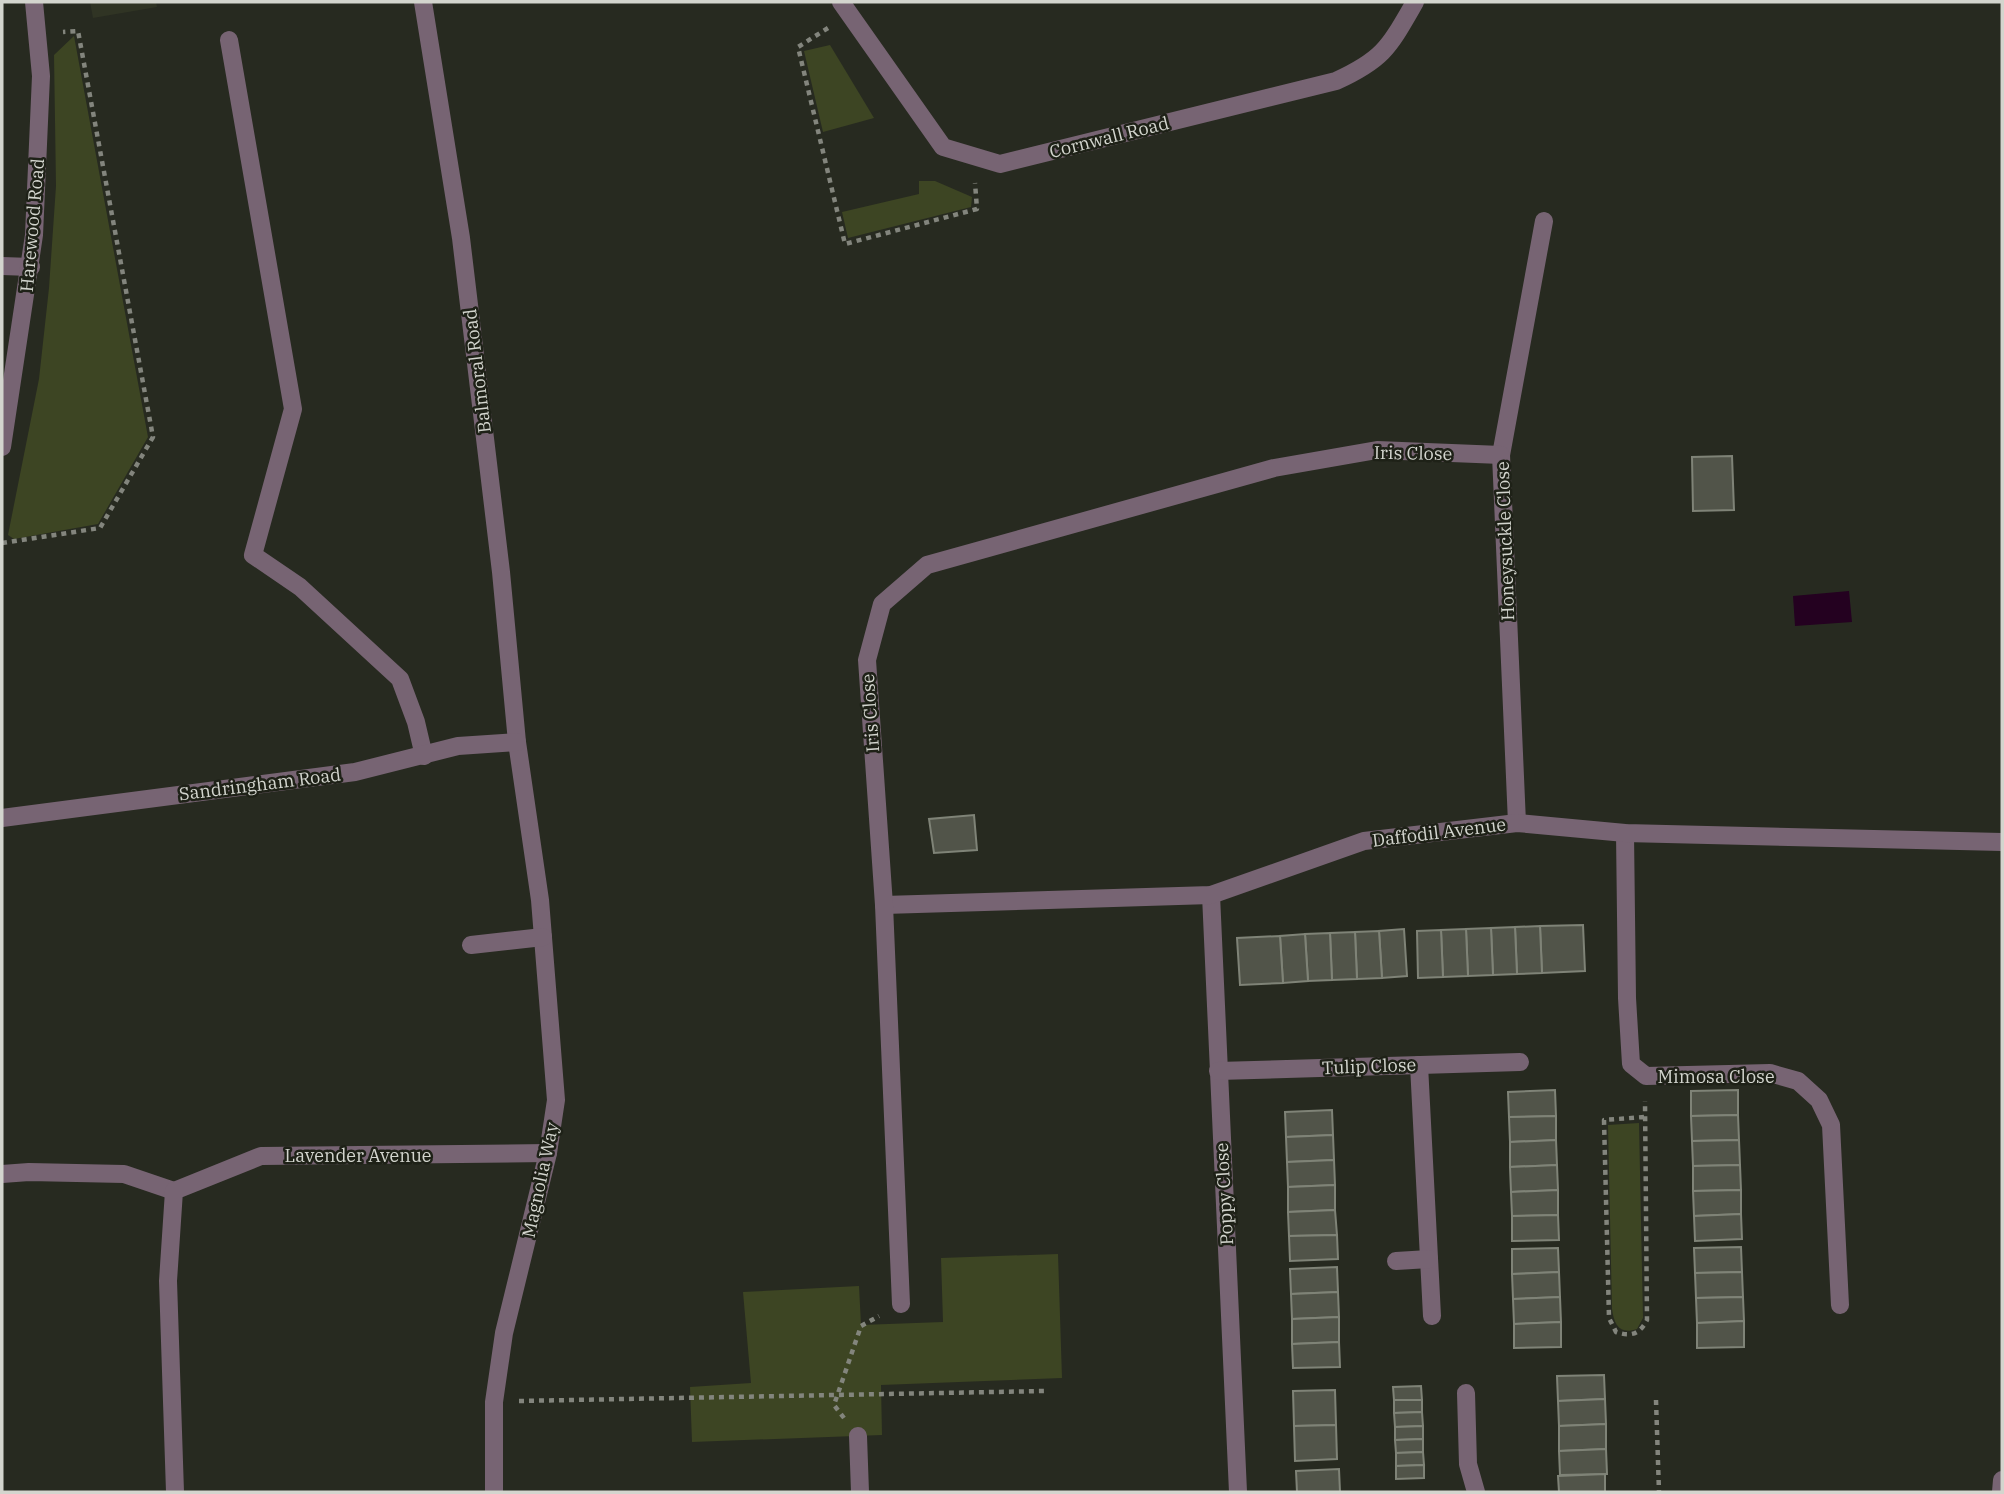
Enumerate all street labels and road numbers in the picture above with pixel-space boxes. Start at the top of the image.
street label: Cornwall Road [1047,111,1171,163]
street label: Harewood Road [15,157,49,293]
street label: Balmoral Road [458,308,496,434]
street label: Iris Close [1374,441,1452,465]
street label: Honeysuckle Close [1491,461,1519,621]
street label: Iris Close [856,673,884,753]
street label: Sandringham Road [178,763,342,805]
street label: Daffodil Avenue [1371,812,1507,852]
street label: Tulip Close [1321,1053,1417,1079]
street label: Mimosa Close [1657,1065,1775,1088]
street label: Magnolia Way [517,1120,564,1240]
street label: Poppy Close [1210,1142,1238,1246]
street label: Lavender Avenue [285,1144,431,1167]

